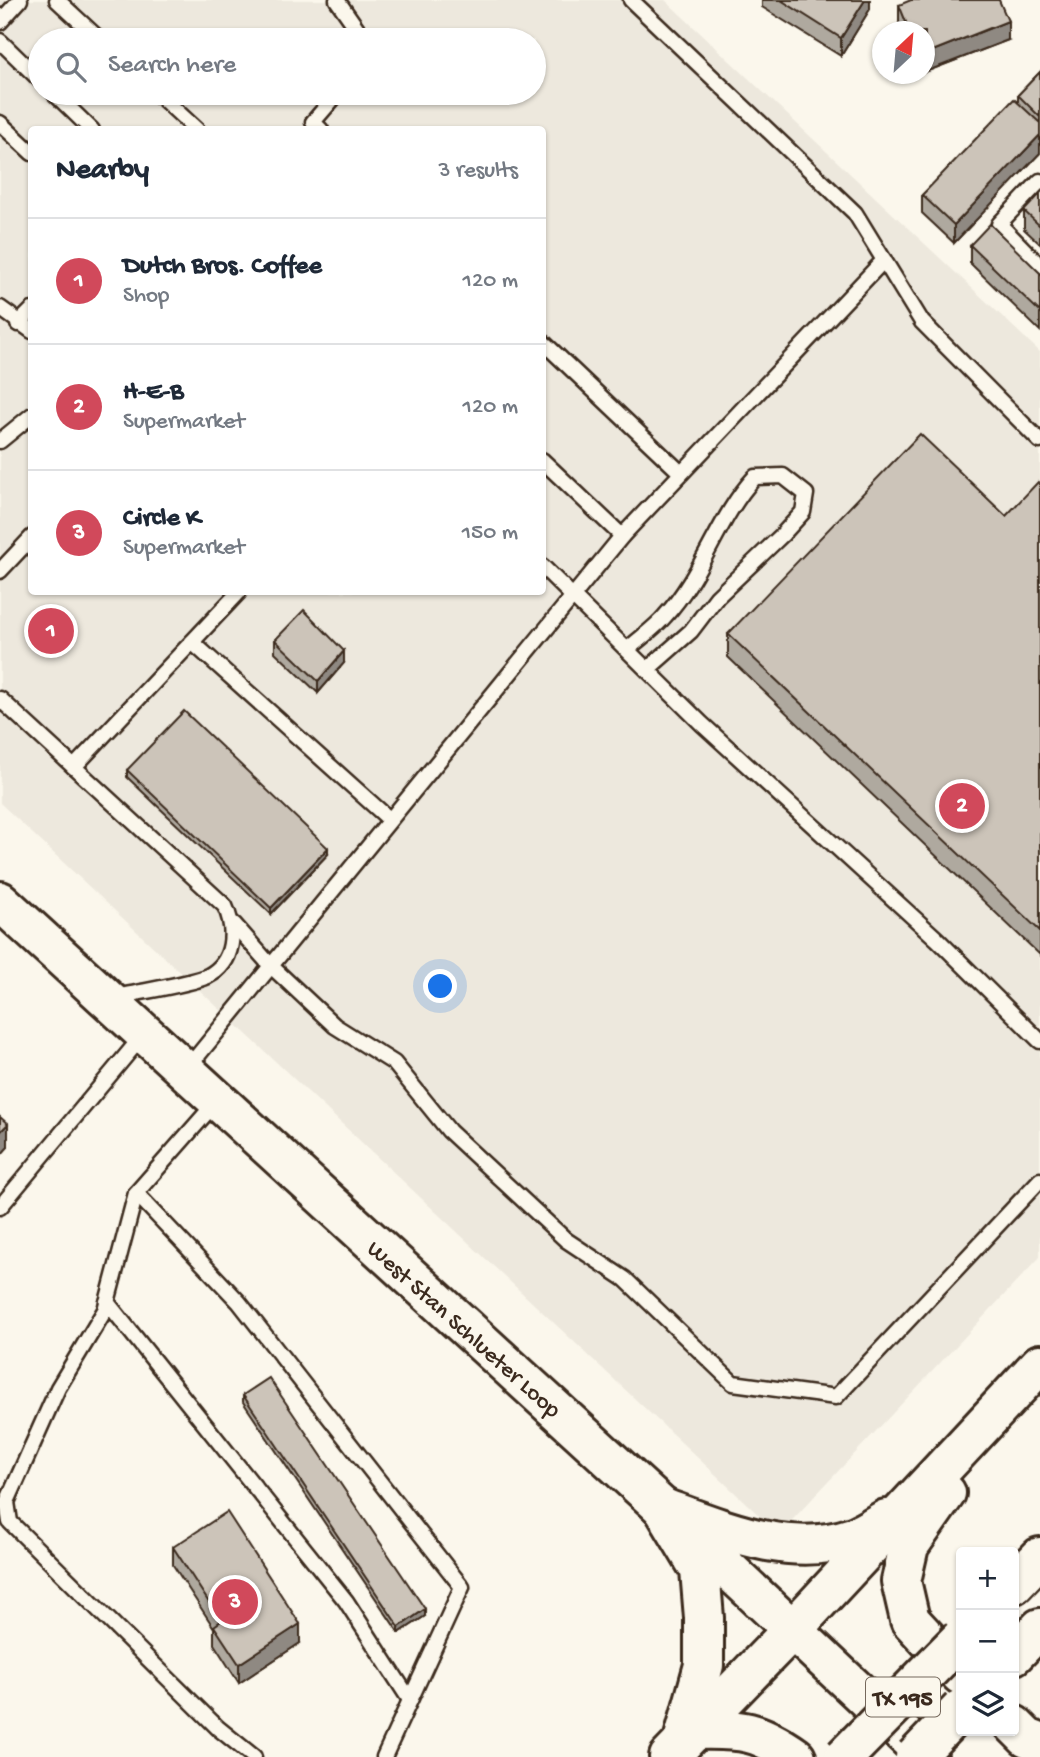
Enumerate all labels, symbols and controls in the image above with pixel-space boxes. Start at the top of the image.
north arrow [872,21,935,84]
search box [28,28,546,105]
icon: search [52,48,90,86]
text: Search here [108,51,236,82]
text: Nearby [56,154,149,189]
text: 3 results [438,158,518,185]
text: Dutch Bros. Coffee [123,252,322,283]
text: 1 [74,268,84,295]
text: 120 m [463,268,518,295]
text: Shop [123,283,169,310]
text: H-E-B [123,378,184,409]
text: 2 [73,394,85,421]
text: 120 m [463,394,518,421]
text: Supermarket [123,409,245,436]
text: Circle K [123,504,200,535]
text: 3 [73,520,85,547]
text: 150 m [462,520,518,547]
text: Supermarket [123,535,245,562]
pin: 1 [28,605,74,657]
pin: 2 [939,780,985,832]
your location [423,969,457,1003]
street label: West Stan Schlueter Loop [360,1236,566,1426]
map controls [956,1547,1019,1736]
button: + [956,1547,1019,1610]
pin: 3 [212,1576,258,1628]
button: − [956,1610,1019,1673]
button: layers [956,1673,1019,1736]
road number: TX 195 [866,1678,940,1716]

